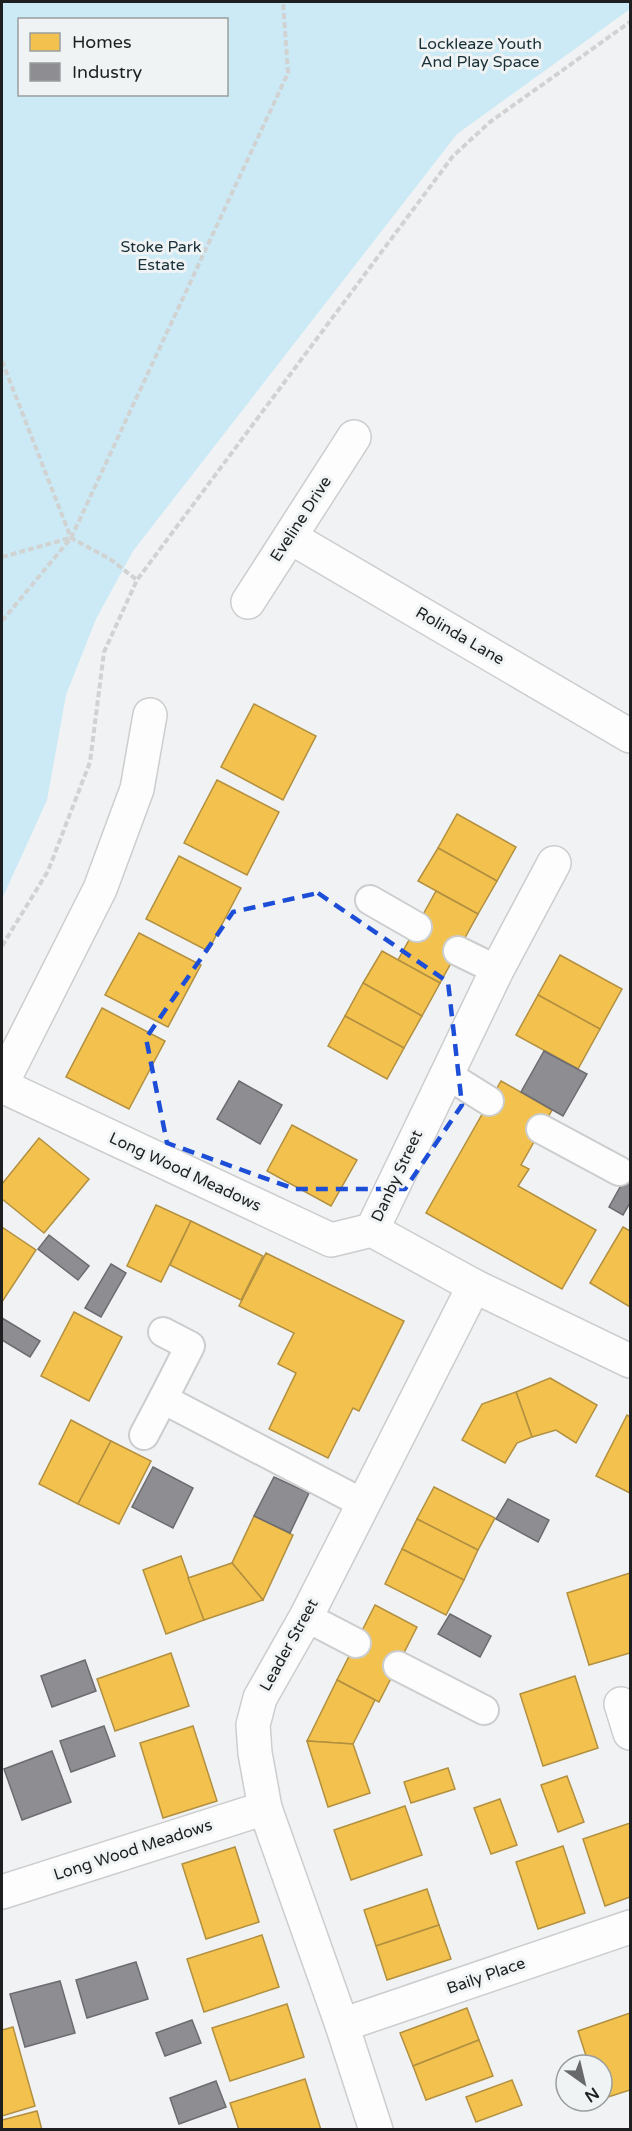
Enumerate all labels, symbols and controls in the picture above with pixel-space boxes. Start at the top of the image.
legend [18,18,228,96]
text: Homes [72,31,132,53]
park label: Lockleaze Youth And Play Space [418,34,542,72]
text: Industry [72,61,143,83]
park label: Stoke Park Estate [120,237,202,275]
street label: Eveline Drive [266,473,336,565]
street label: Rolinda Lane [412,603,508,669]
street label: Danby Street [367,1127,427,1225]
street label: Long Wood Meadows [106,1128,264,1216]
street label: Leader Street [255,1595,323,1695]
street label: Long Wood Meadows [51,1815,215,1885]
street label: Baily Place [444,1953,528,1999]
north arrow [554,2053,614,2113]
text: N [581,2083,603,2106]

